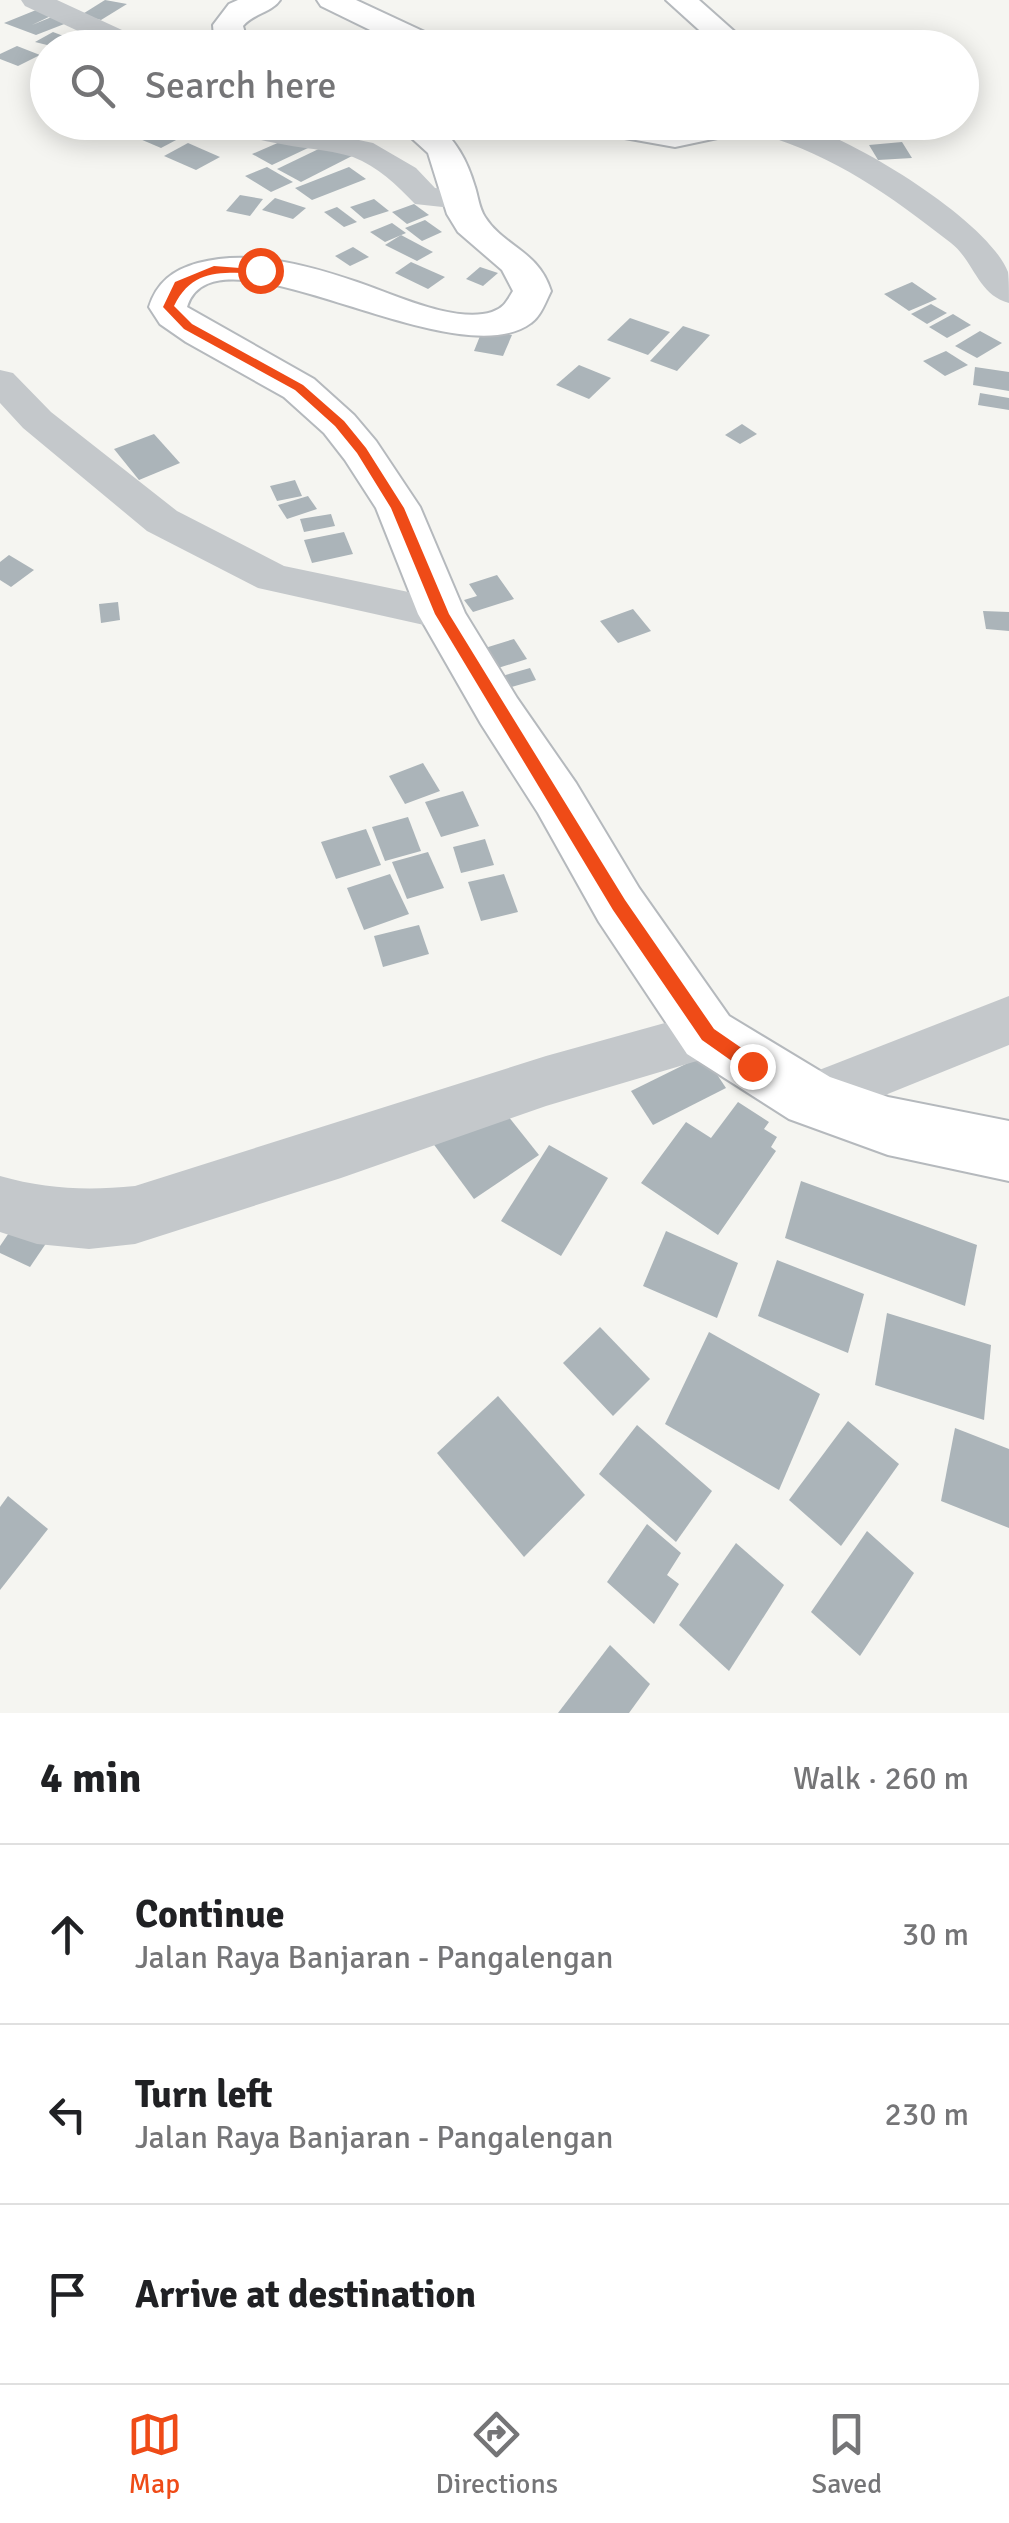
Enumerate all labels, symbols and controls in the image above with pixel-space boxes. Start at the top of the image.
search box [30,30,979,140]
icon: search [65,58,120,113]
text: Search here [145,62,337,109]
route start [238,248,284,294]
route end [730,1044,776,1090]
text: 4 min [40,1753,141,1804]
text: Walk · 260 m [793,1759,969,1798]
text: Continue [135,1891,285,1938]
icon: ahead [40,1907,95,1962]
text: 30 m [902,1915,969,1954]
text: Jalan Raya Banjaran - Pangalengan [135,1938,614,1977]
text: Turn left [135,2071,273,2118]
icon: left [40,2087,95,2142]
text: 230 m [885,2095,969,2134]
text: Jalan Raya Banjaran - Pangalengan [135,2118,614,2157]
icon: arrive [40,2267,95,2322]
text: Arrive at destination [135,2271,476,2318]
tab: Map [127,2407,182,2501]
tab: Directions [436,2407,558,2501]
tab: Saved [812,2407,882,2501]

